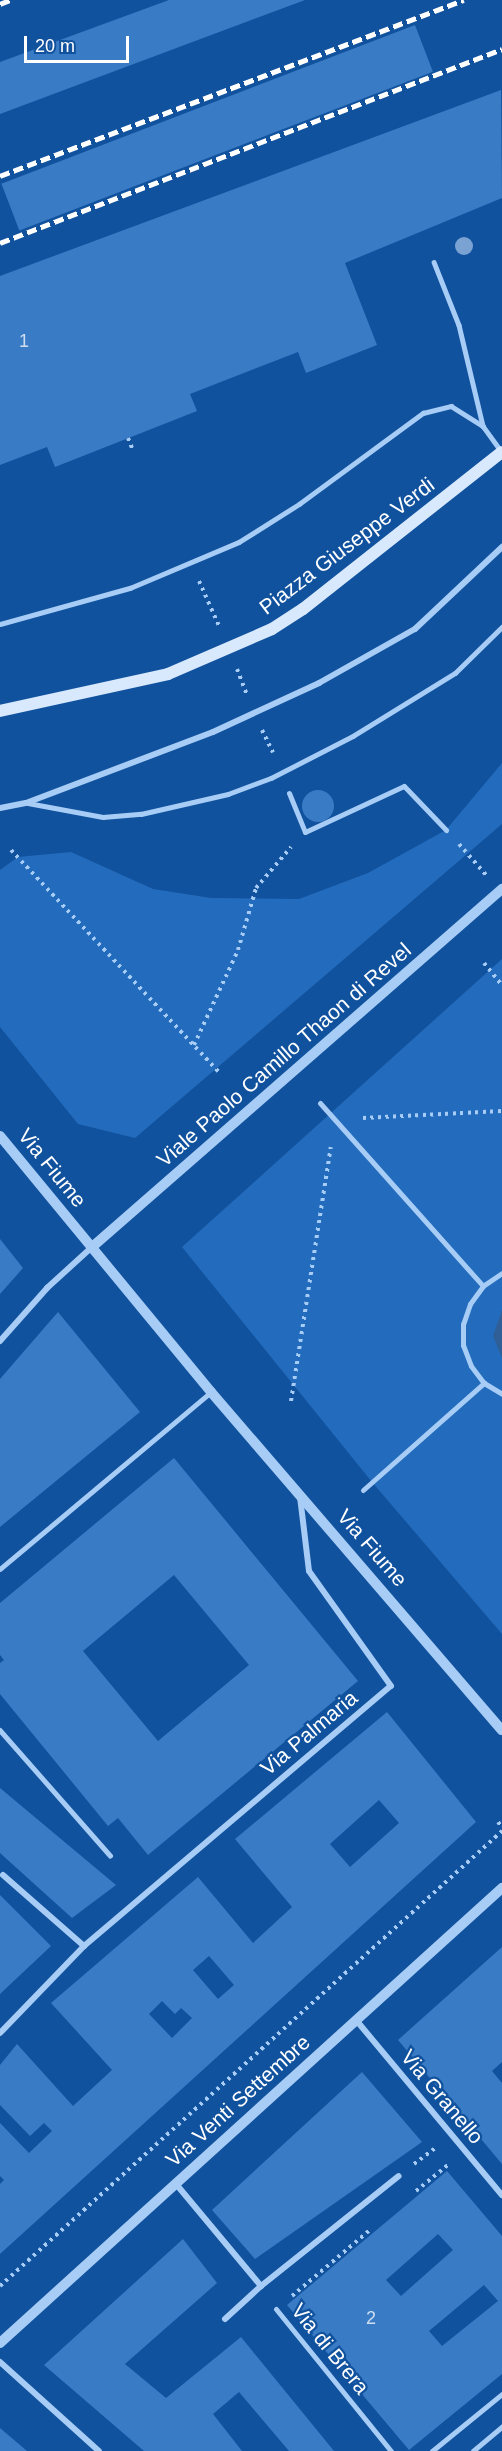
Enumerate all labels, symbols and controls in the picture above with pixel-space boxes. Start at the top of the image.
scale bar [27,24,132,62]
text: 20 m [35,36,75,56]
house number: 1 [19,330,29,352]
street label: Piazza Giuseppe Verdi [255,472,439,620]
street label: Viale Paolo Camillo Thaon di Revel [152,938,416,1172]
street label: Via Fiume [13,1123,91,1213]
street label: Via Fiume [332,1504,412,1592]
street label: Via Palmaria [255,1685,363,1781]
street label: Via Venti Settembre [161,2030,315,2172]
street label: Via Granello [395,2045,489,2149]
street label: Via di Brera [286,2299,374,2399]
house number: 2 [366,2307,376,2329]

